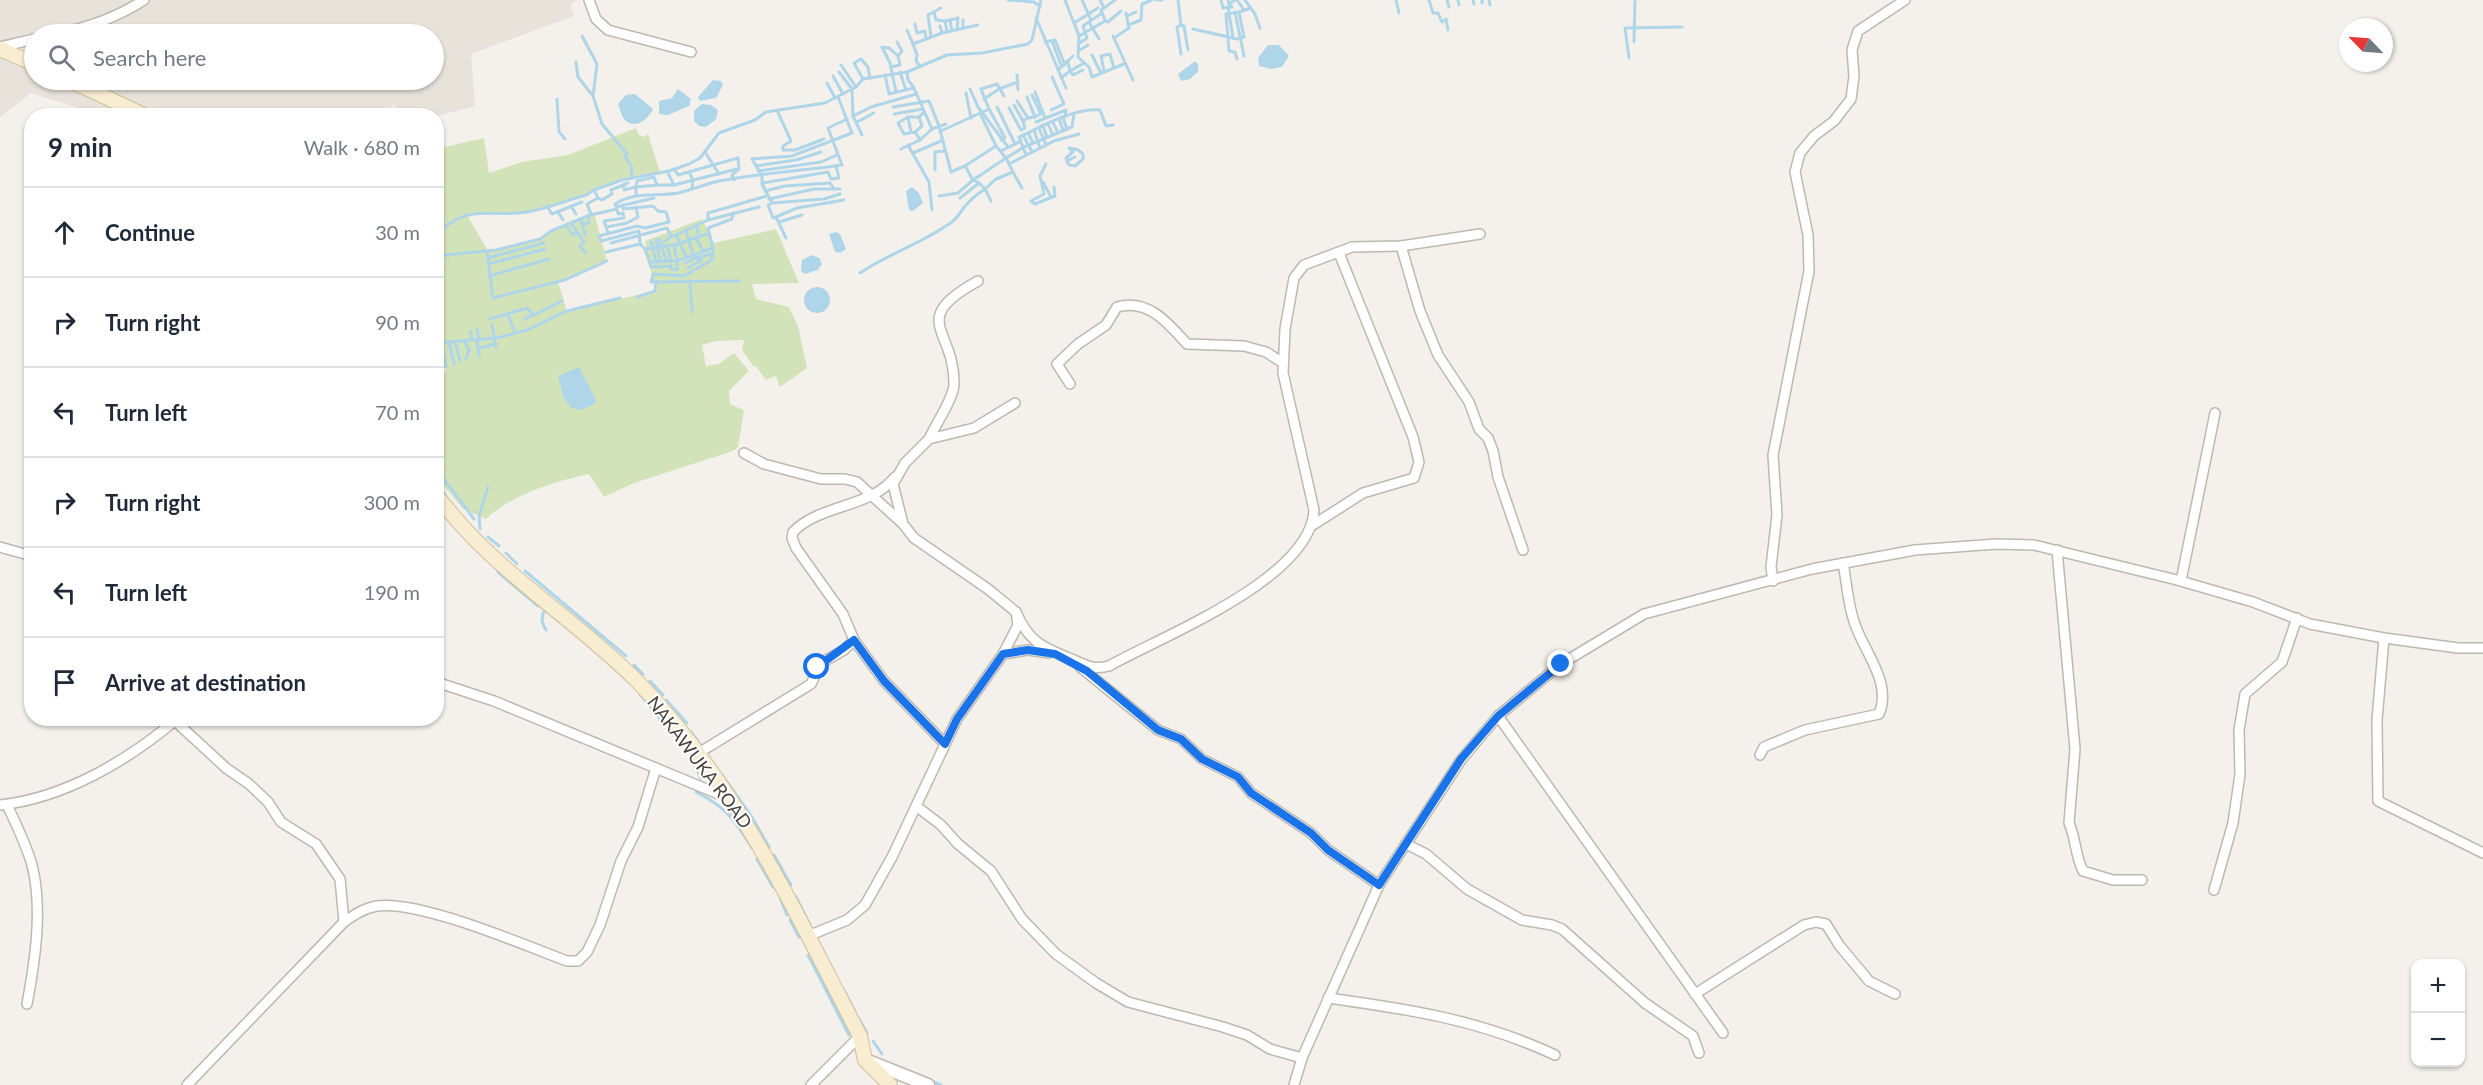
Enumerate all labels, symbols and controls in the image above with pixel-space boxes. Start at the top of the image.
north arrow [2339,18,2393,72]
search box [24,24,444,90]
icon: search [45,41,78,74]
text: Search here [93,44,206,71]
text: 9 min [48,131,112,163]
text: Walk · 680 m [304,135,420,159]
icon: ahead [48,216,81,249]
text: Continue [105,219,195,246]
text: 30 m [375,220,420,244]
icon: right [48,306,81,339]
text: Turn right [105,309,200,336]
text: 90 m [375,310,420,334]
icon: left [48,396,81,429]
text: Turn left [105,399,187,426]
text: 70 m [375,400,420,424]
icon: right [48,486,81,519]
text: Turn right [105,489,200,516]
text: 300 m [364,490,420,514]
icon: left [48,576,81,609]
text: Turn left [105,579,187,606]
text: 190 m [364,580,420,604]
route end [1547,650,1573,676]
route start [803,653,829,679]
icon: arrive [48,666,81,699]
text: Arrive at destination [105,669,306,696]
street label: NAKAWUKA ROAD [643,691,757,833]
map controls [2411,959,2465,1067]
button: + [2411,959,2465,1013]
button: − [2411,1013,2465,1067]

